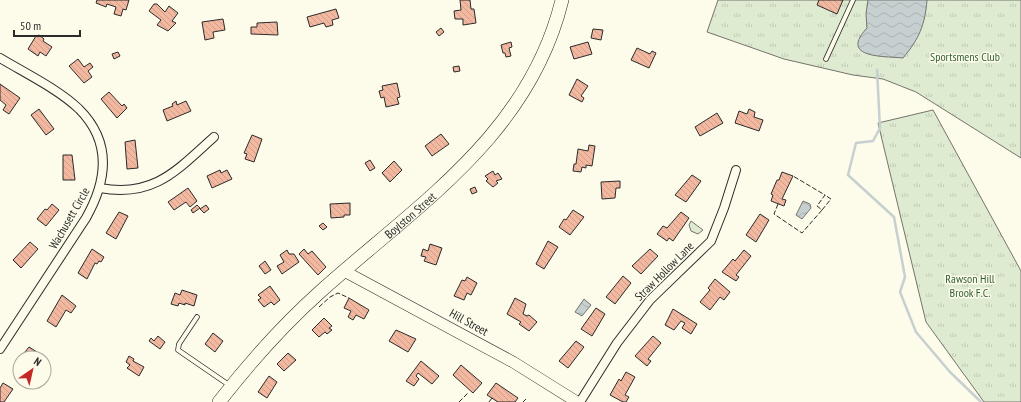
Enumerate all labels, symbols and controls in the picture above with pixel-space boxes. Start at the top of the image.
scale bar [14,12,80,38]
text: 50 m [20,18,41,33]
park label: Sportsmens Club [930,49,1000,64]
street label: Wachusett Circle [45,184,93,252]
street label: Boylston Street [381,188,439,241]
street label: Straw Hollow Lane [631,238,697,304]
park label: Rawson Hill Brook F.C. [945,271,995,300]
street label: Hill Street [447,305,492,339]
north arrow [12,350,52,390]
text: N [31,354,44,369]

